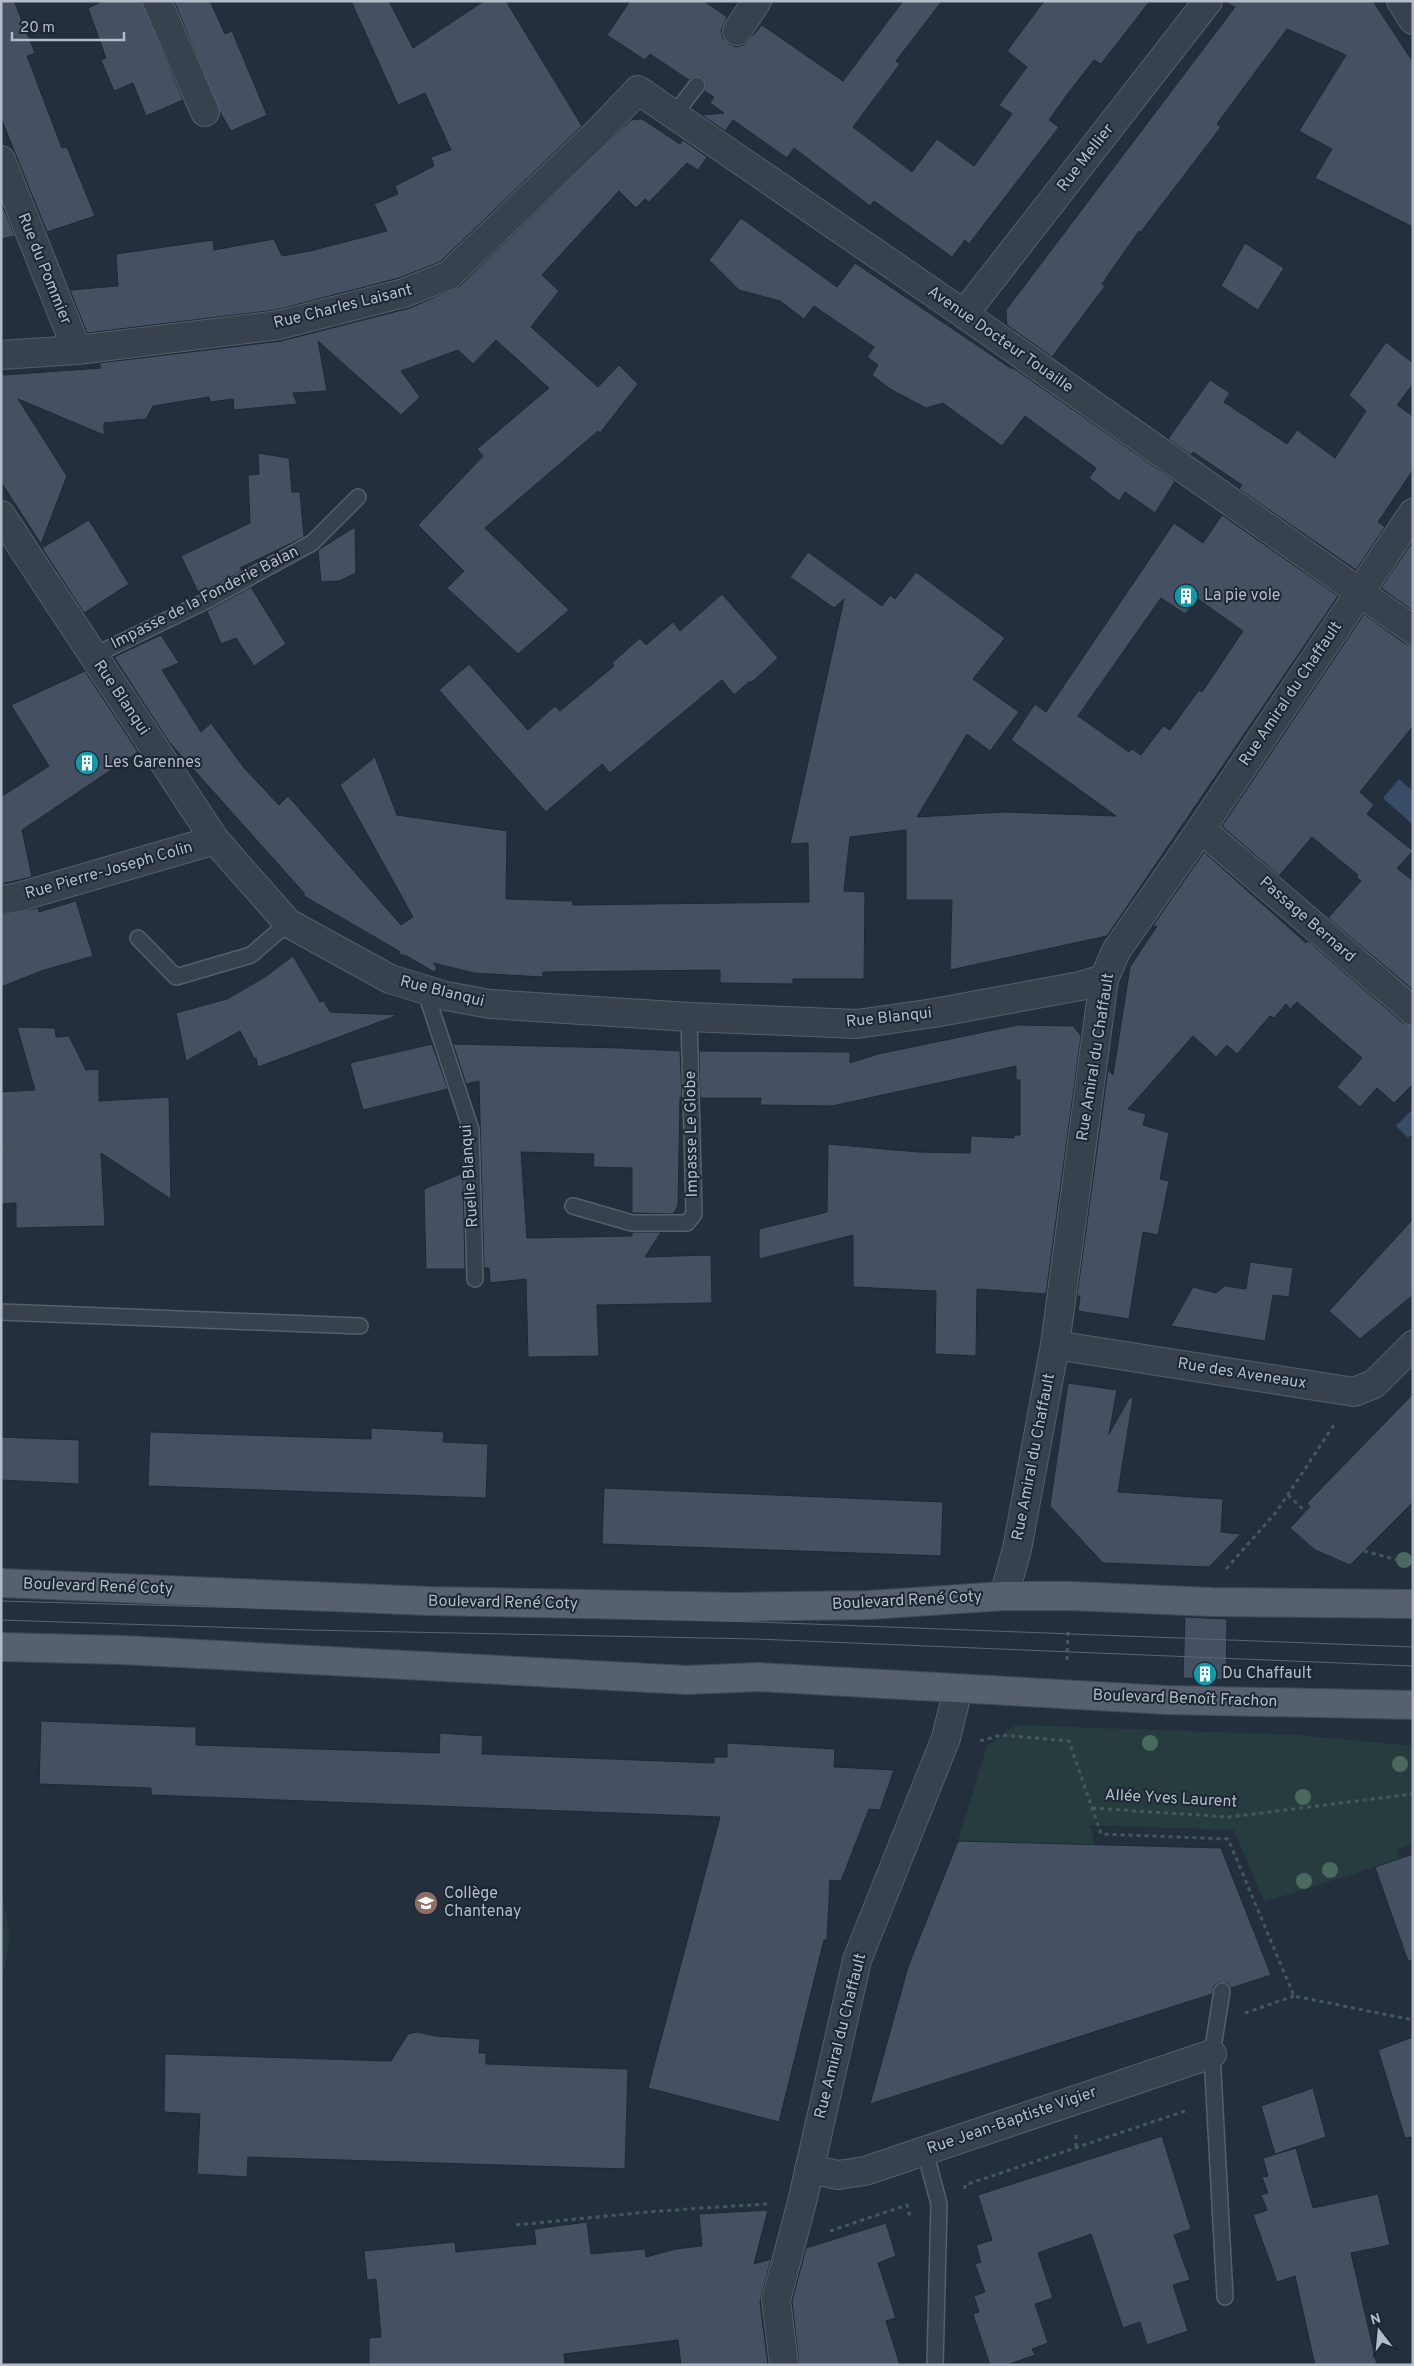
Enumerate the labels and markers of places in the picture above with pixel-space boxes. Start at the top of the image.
building icon: La pie vole [1173,583,1199,609]
place label: La pie vole [1204,586,1280,606]
building icon: Les Garennes [74,750,100,776]
place label: Les Garennes [104,753,201,773]
building icon: Du Chaffault [1192,1661,1218,1687]
place label: Du Chaffault [1222,1664,1312,1684]
place label: Collège Chantenay [444,1884,521,1922]
school or university icon: Collège Chantenay [413,1890,439,1916]

